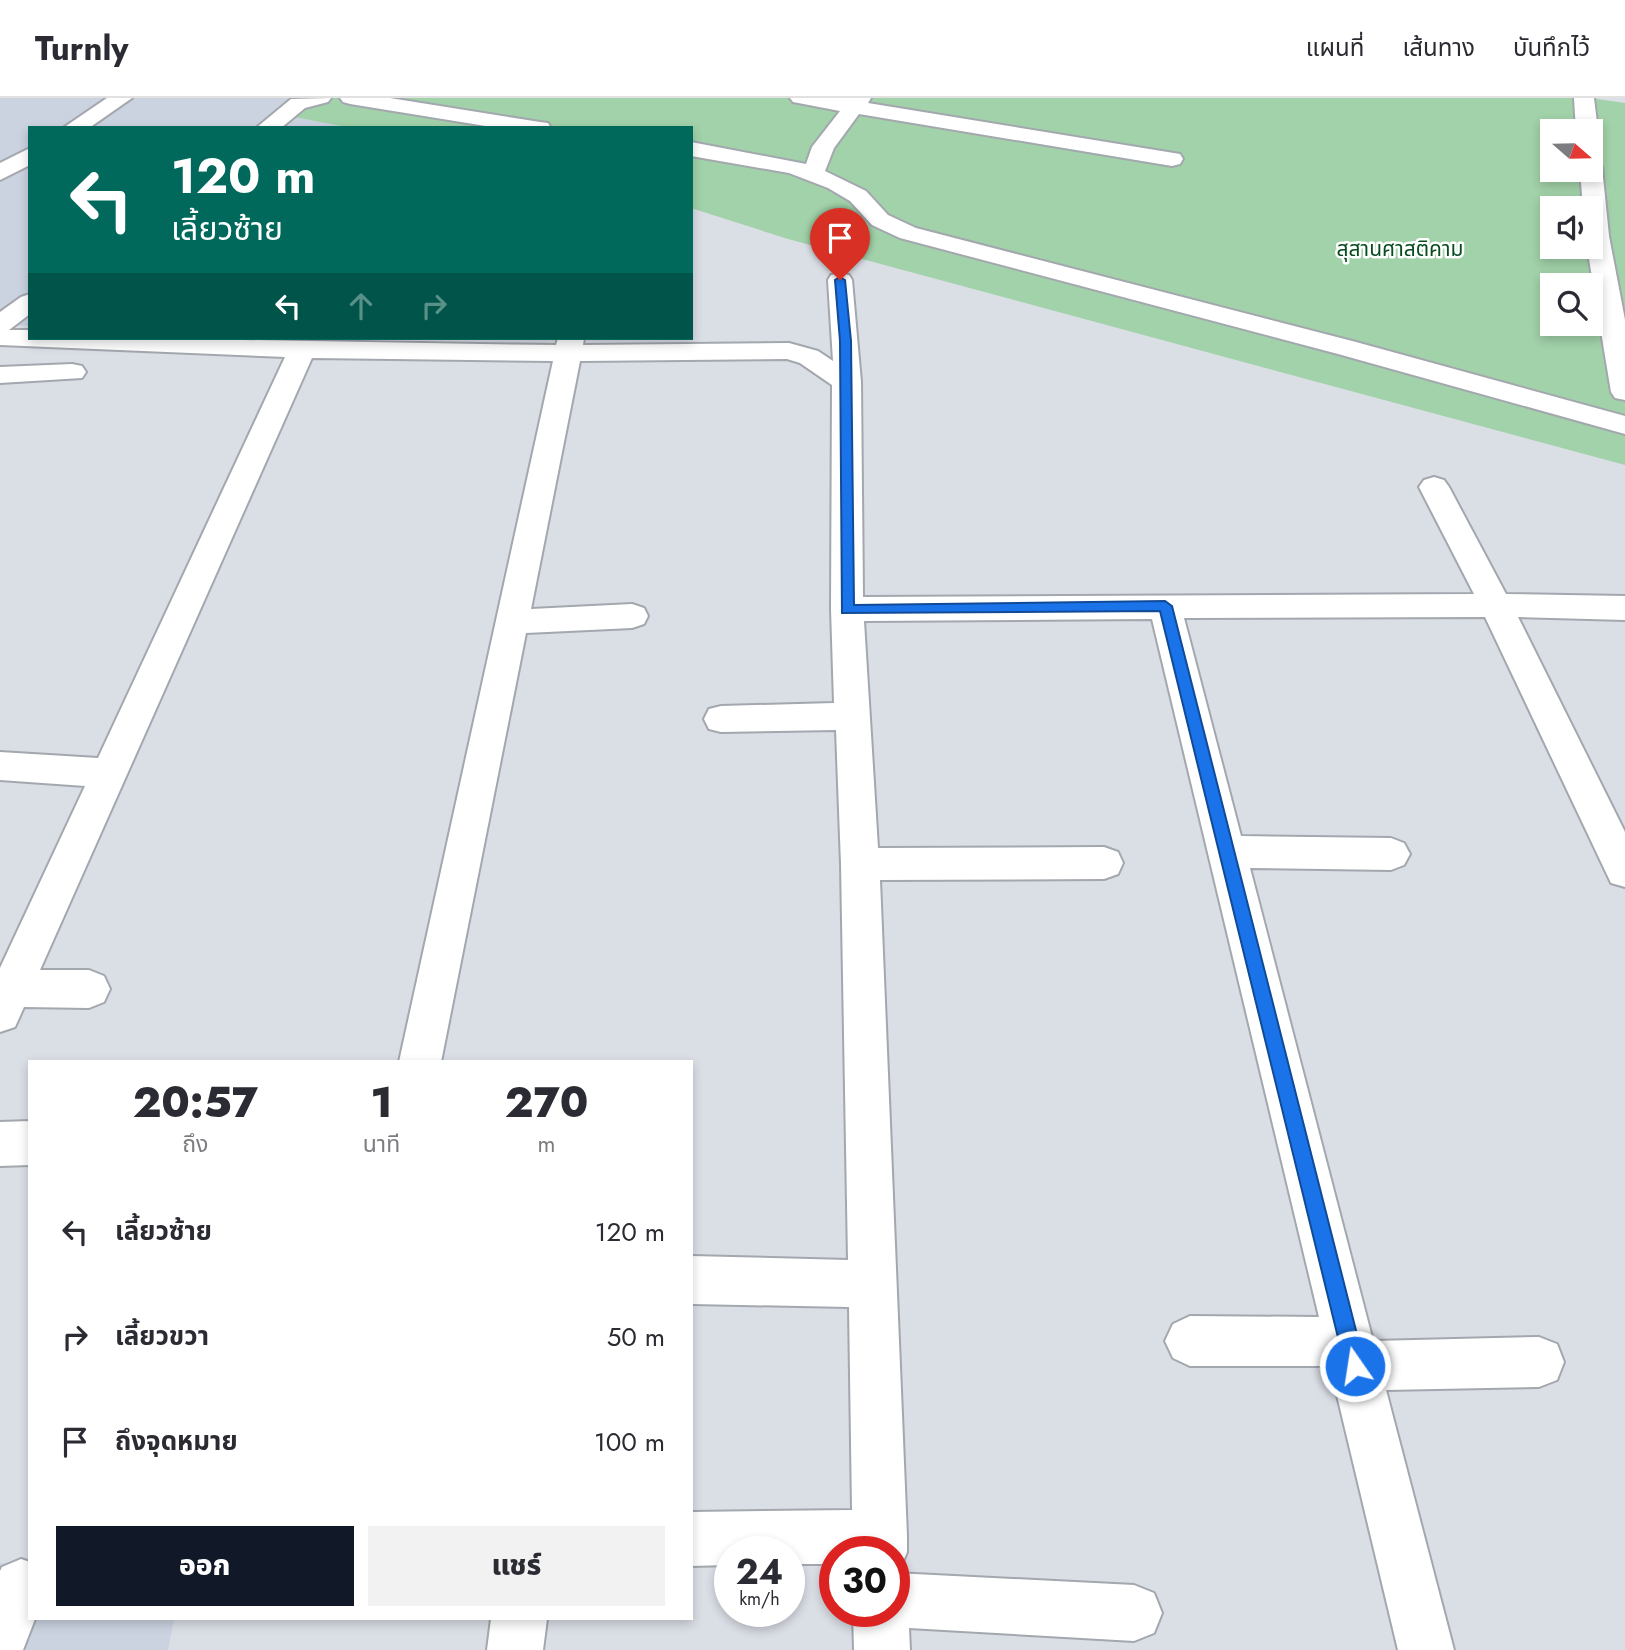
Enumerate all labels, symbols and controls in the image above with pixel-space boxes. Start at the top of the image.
text: Turnly [35,25,129,72]
text: แผนที่ [1306,30,1364,65]
text: เส้นทาง [1402,30,1475,65]
text: บันทึกไว้ [1513,30,1590,65]
north arrow [1540,119,1603,182]
map controls [1540,119,1603,336]
text: 120 m [171,141,315,211]
icon: left [56,154,147,245]
button: sound [1540,196,1603,259]
text: เลี้ยวซ้าย [171,206,283,252]
pin [810,208,870,280]
icon: arrive [821,219,859,257]
park label: สุสานศาสติคาม [1337,234,1463,264]
button: search [1540,273,1603,336]
icon: left [269,287,307,325]
icon: ahead [342,287,380,325]
icon: right [415,287,453,325]
text: 20:57 [133,1072,258,1133]
text: 1 [370,1072,393,1133]
text: 270 [505,1072,588,1133]
text: ถึง [182,1127,208,1161]
text: นาที [363,1127,400,1161]
text: m [538,1127,556,1161]
text: เลี้ยวซ้าย [115,1212,212,1250]
icon: left [56,1213,94,1251]
text: 120 m [595,1213,665,1251]
text: เลี้ยวขวา [115,1317,209,1355]
icon: right [56,1318,94,1356]
text: 50 m [607,1318,665,1356]
position arrow [1318,1329,1392,1403]
text: ถึงจุดหมาย [115,1422,238,1460]
icon: arrive [56,1423,94,1461]
text: 100 m [594,1423,665,1461]
button: ออก [56,1526,354,1606]
button: แชร์ [368,1526,665,1606]
speed limit sign: 30 [819,1536,910,1627]
text: 24 [736,1547,783,1597]
text: km/h [739,1586,780,1612]

